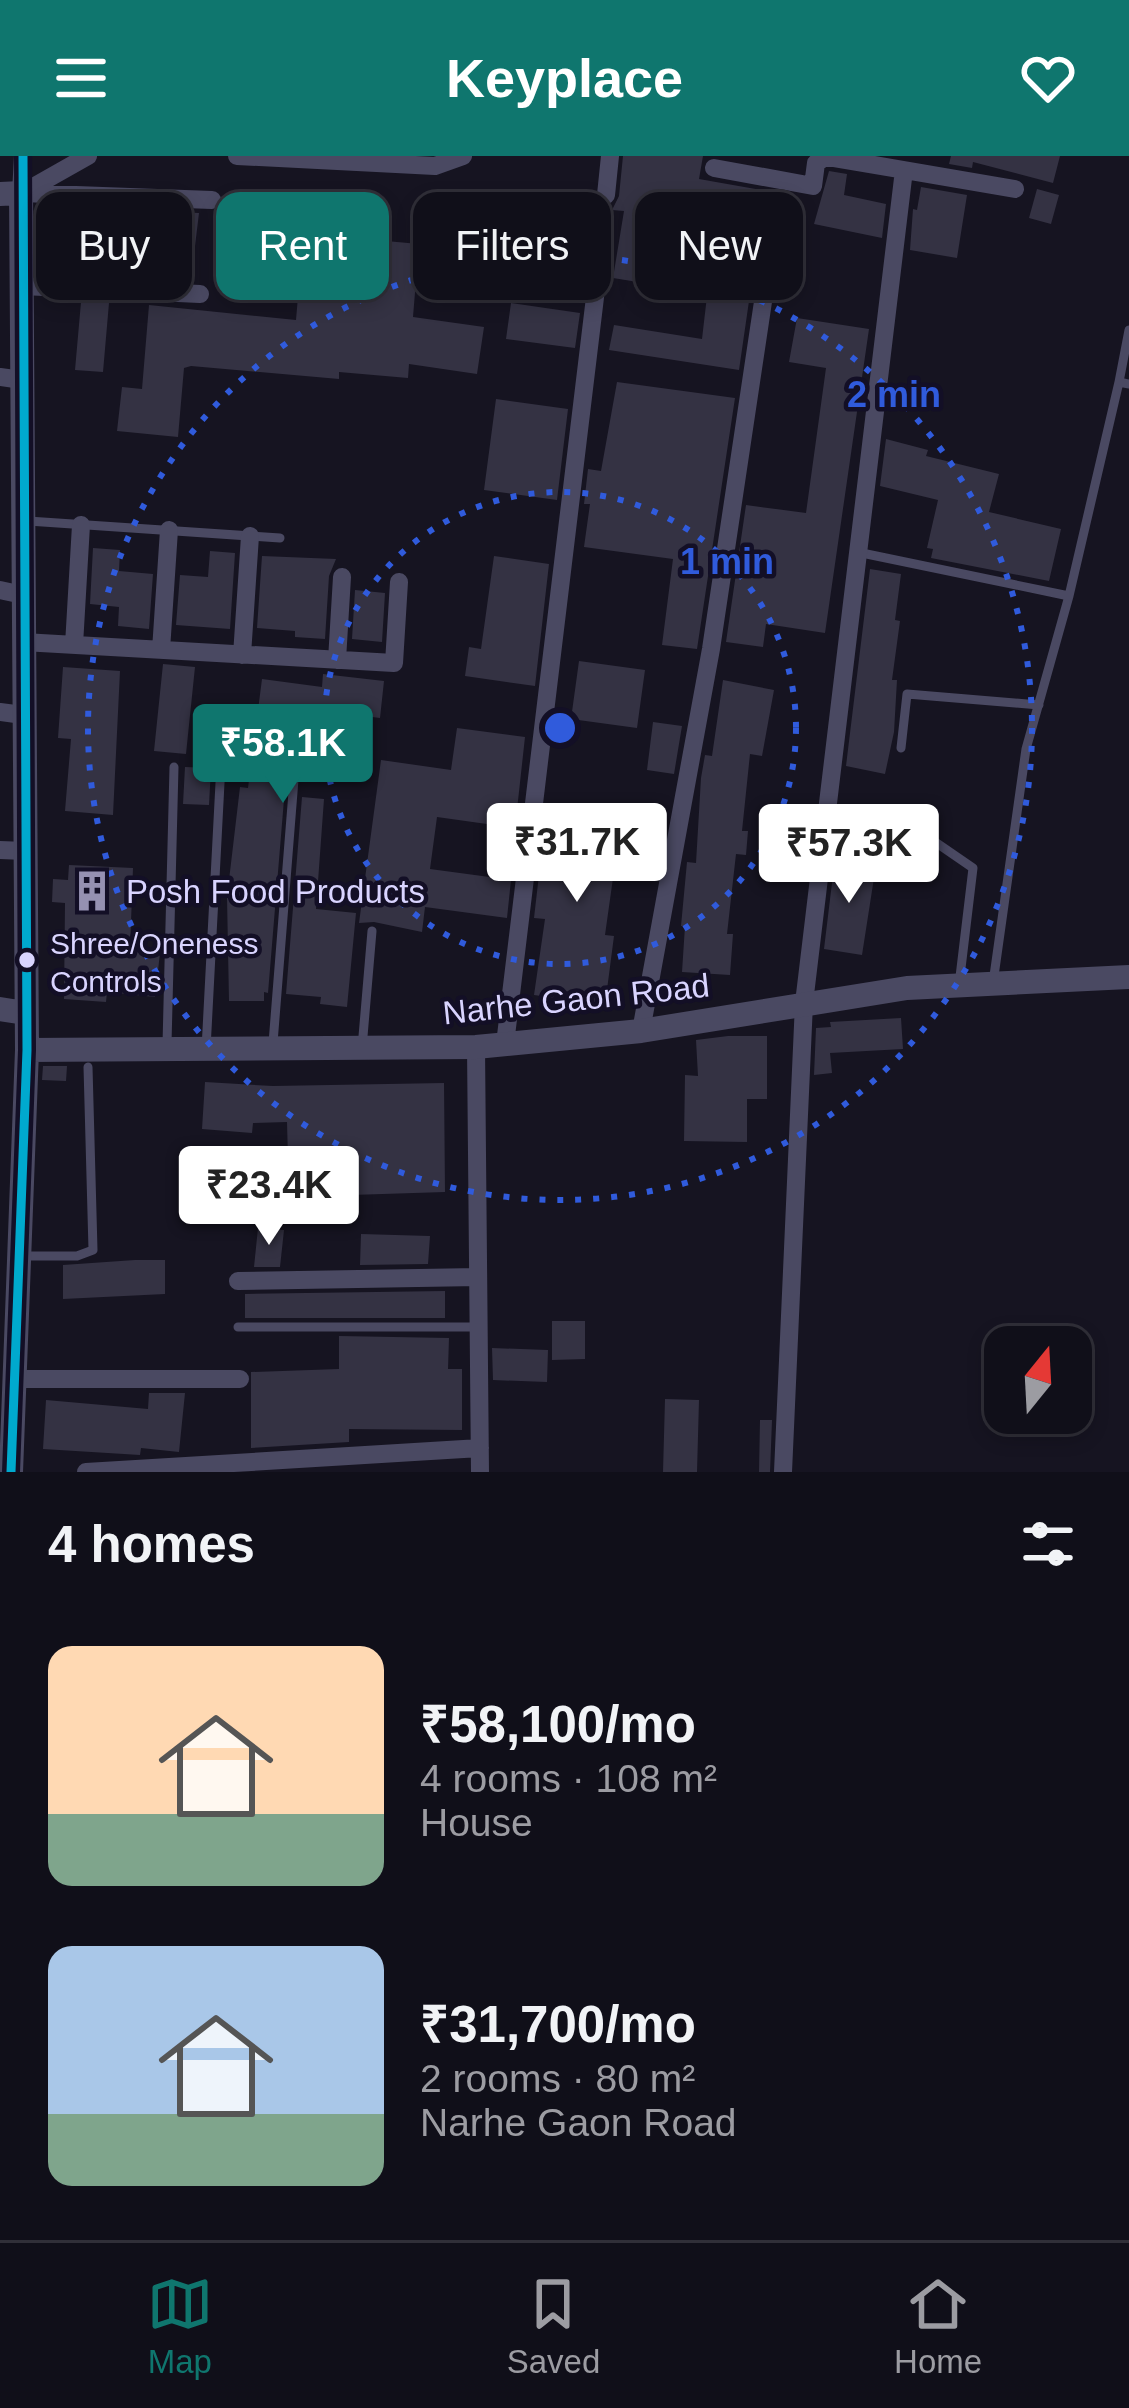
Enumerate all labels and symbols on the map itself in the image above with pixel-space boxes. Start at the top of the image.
text: 2 min [847,374,941,415]
text: 1 min [680,541,774,582]
pin: ₹58.1K [185,704,381,806]
centre of rings [539,707,581,749]
pin: ₹31.7K [479,803,675,905]
pin: ₹57.3K [751,804,947,906]
building icon: Posh Food Products [69,868,115,914]
place label: Posh Food Products [126,873,425,910]
place label: Shree/Oneness Controls [50,927,258,998]
marker: Shree/Oneness Controls [16,949,38,971]
street label: Narhe Gaon Road [441,967,711,1031]
pin: ₹23.4K [171,1146,367,1248]
north arrow [984,1326,1092,1434]

